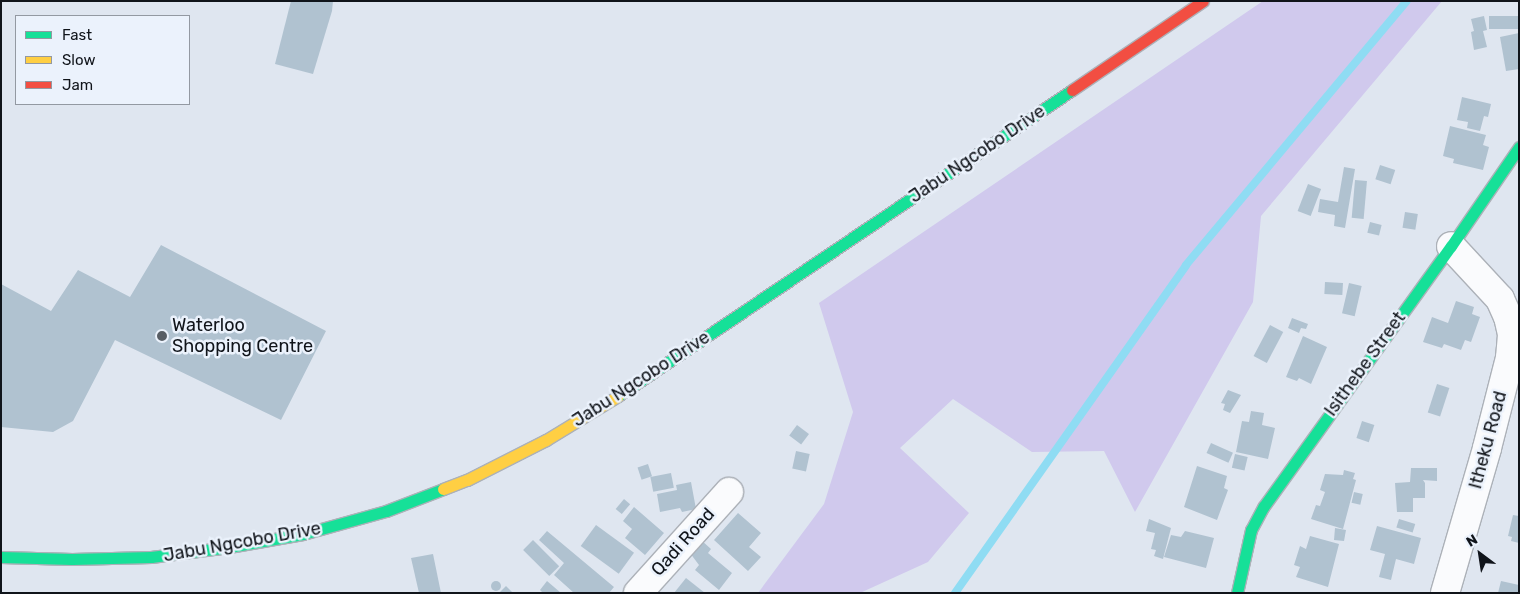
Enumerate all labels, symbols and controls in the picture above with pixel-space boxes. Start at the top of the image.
legend [15,15,190,105]
text: Fast [62,26,92,44]
text: Slow [62,51,95,69]
text: Jam [62,76,93,94]
street label: Jabu Ngcobo Drive [905,100,1049,208]
street label: Isithebe Street [1320,308,1410,420]
place label: Waterloo Shopping Centre [172,315,313,358]
street label: Jabu Ngcobo Drive [568,327,714,431]
marker: Waterloo Shopping Centre [156,330,168,342]
street label: Itheku Road [1465,389,1511,491]
street label: Qadi Road [647,503,719,581]
street label: Jabu Ngcobo Drive [162,518,322,566]
north arrow [1455,529,1505,579]
text: N [1463,531,1481,551]

